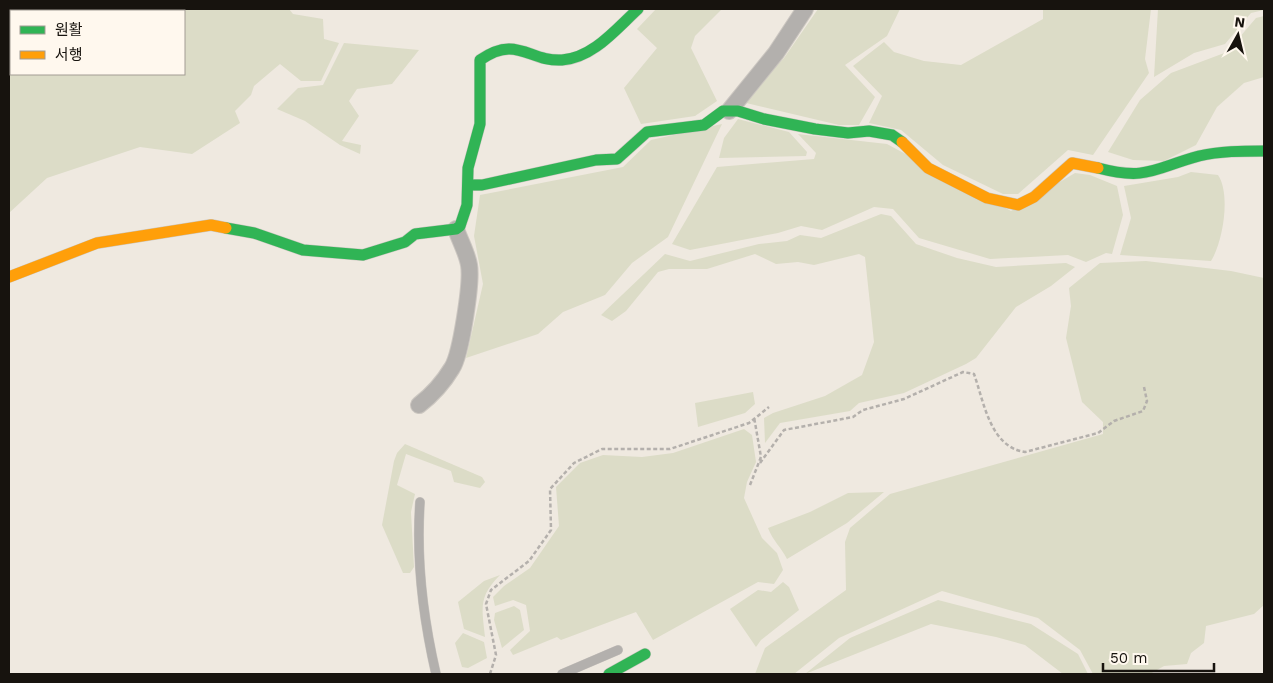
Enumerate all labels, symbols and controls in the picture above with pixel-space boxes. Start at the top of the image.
legend [10,10,185,75]
north arrow [1213,10,1263,60]
text: N [1234,13,1246,31]
text: 원활 [55,21,83,39]
text: 서행 [55,46,83,64]
scale bar [1103,640,1214,672]
text: 50 m [1110,649,1147,667]

